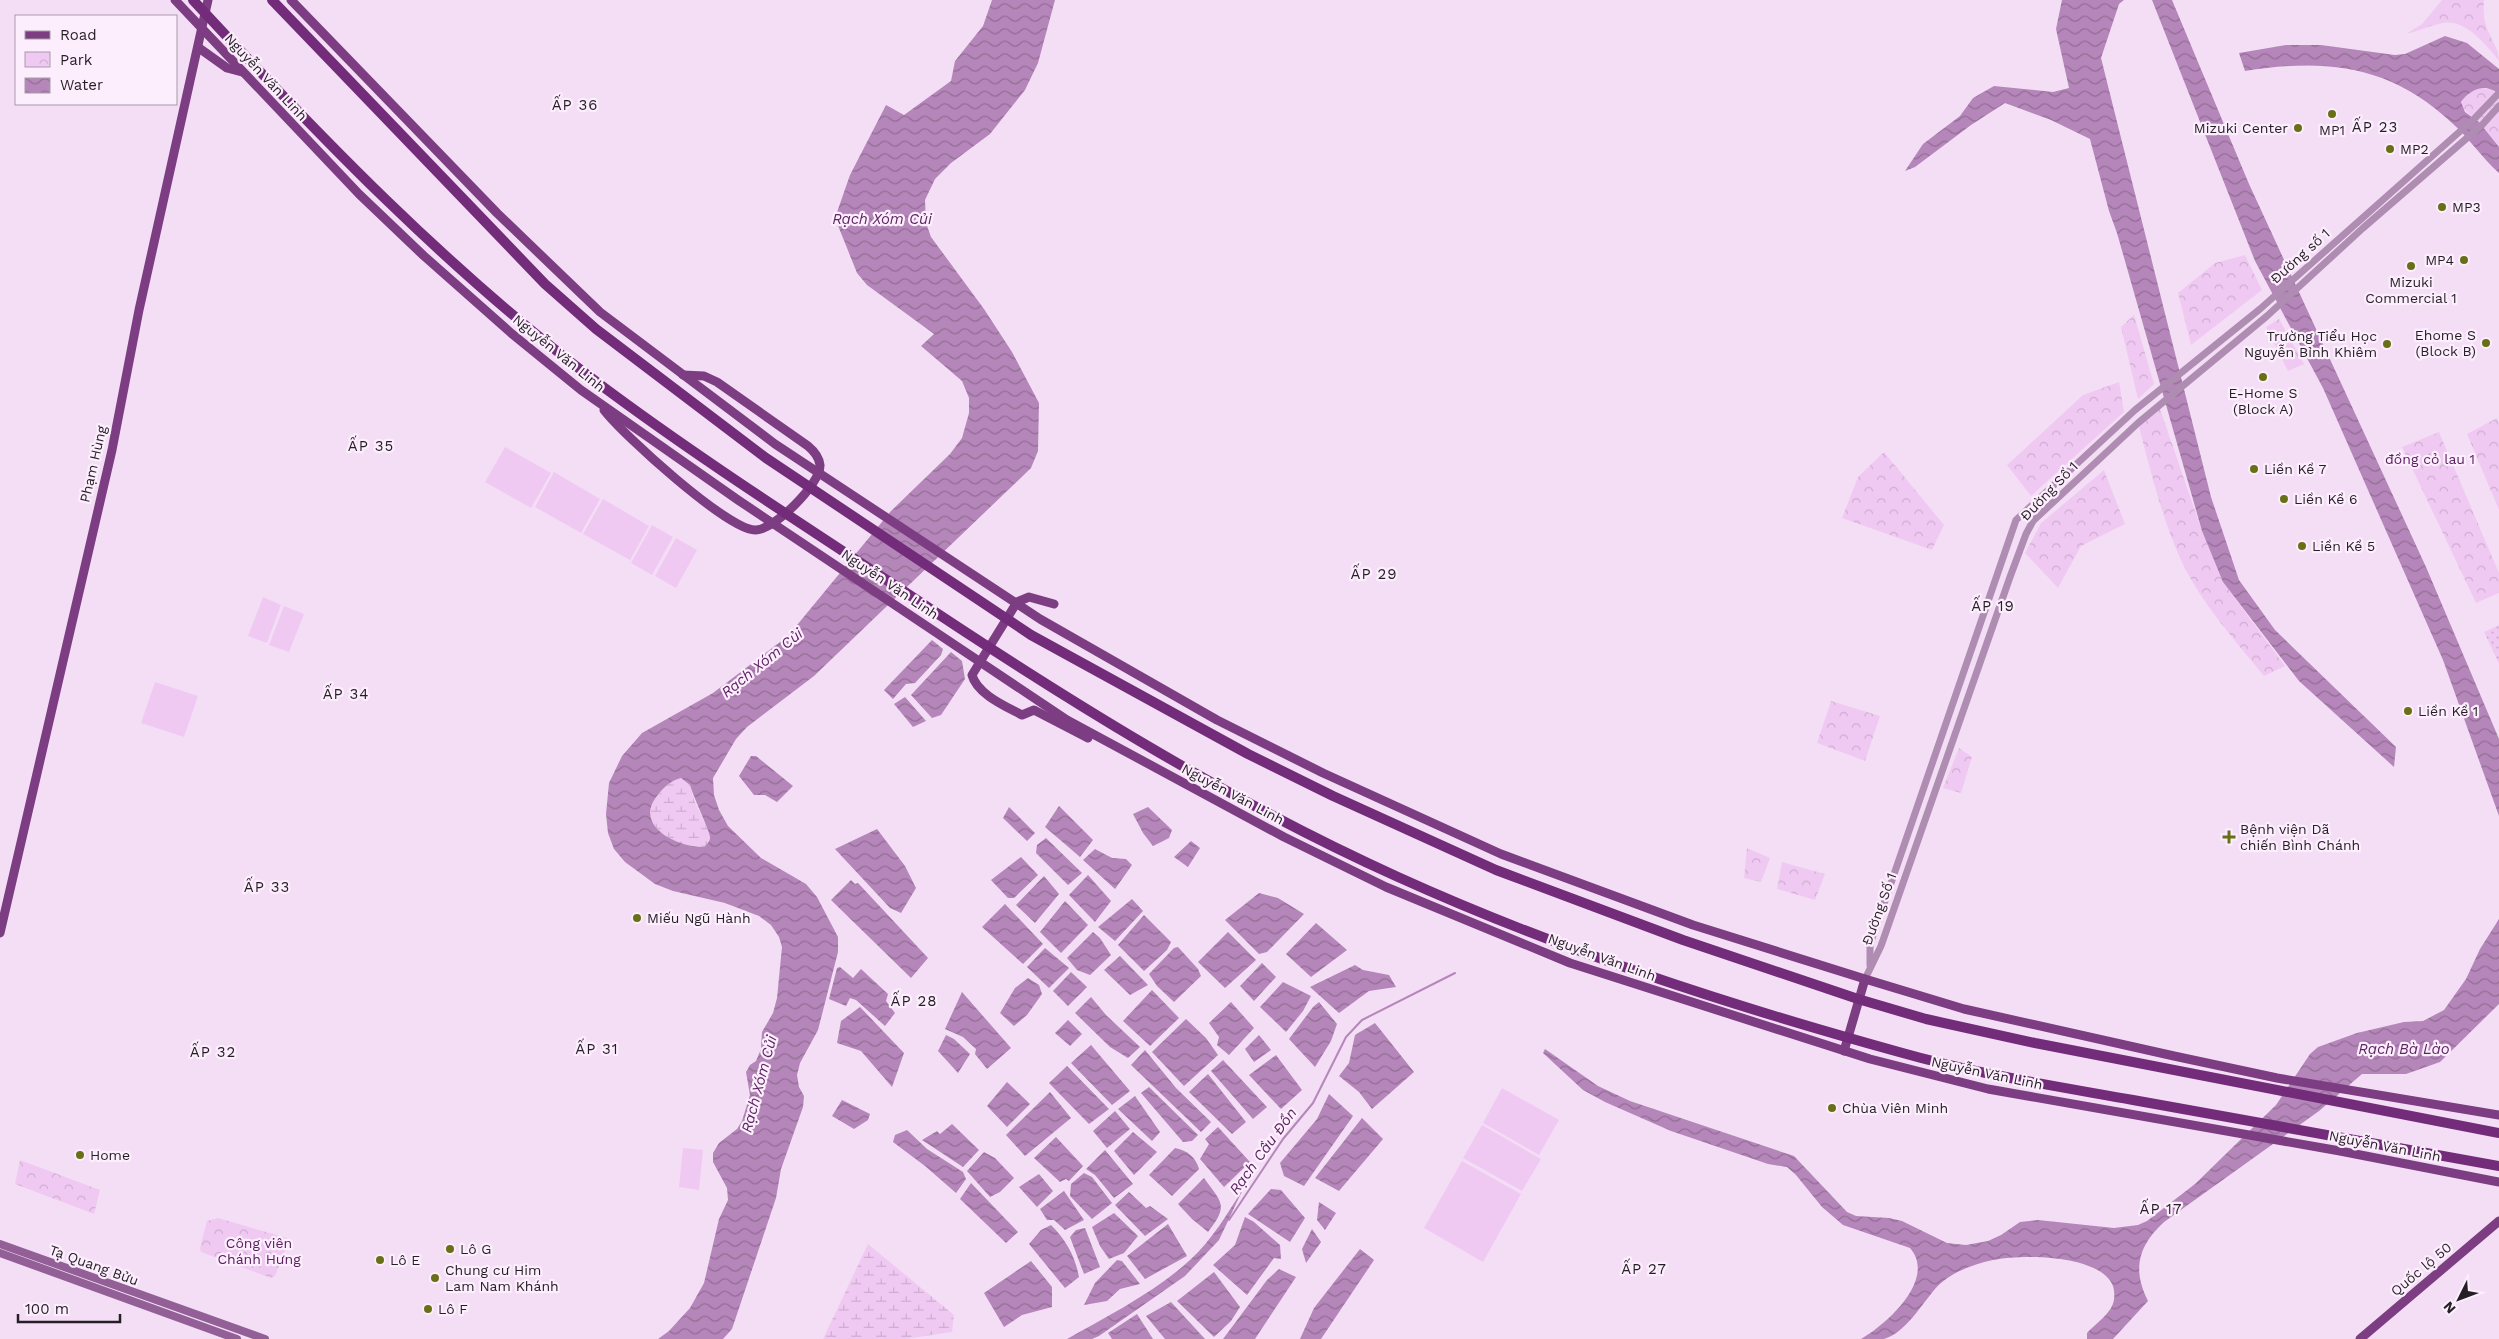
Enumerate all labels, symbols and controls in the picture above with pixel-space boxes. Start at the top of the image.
legend [15,15,178,105]
text: Road [60,26,97,44]
street label: Nguyễn Văn Linh [221,30,311,124]
text: Park [60,51,93,69]
text: Water [60,76,103,94]
district label: ẤP 36 [552,94,598,114]
marker: MP1 [2326,108,2338,120]
district label: ẤP 23 [2352,116,2398,136]
place label: Mizuki Center [2194,120,2288,136]
marker: Mizuki Center [2292,122,2304,134]
place label: MP1 [2319,122,2345,138]
place label: MP2 [2400,141,2429,157]
marker: MP2 [2384,143,2396,155]
place label: MP3 [2452,199,2481,215]
marker: MP3 [2436,201,2448,213]
water label: Rạch Xóm Củi [832,210,933,228]
street label: Đường số 1 [2267,225,2333,287]
place label: MP4 [2425,252,2454,268]
marker: MP4 [2458,254,2470,266]
marker: Mizuki Commercial 1 [2405,260,2417,272]
place label: Mizuki Commercial 1 [2365,274,2457,306]
street label: Nguyễn Văn Linh [510,311,608,395]
place label: Ehome S (Block B) [2415,327,2476,359]
place label: Trường Tiểu Học Nguyễn Bỉnh Khiêm [2244,328,2377,360]
marker: Ehome S (Block B) [2480,337,2492,349]
marker: Trường Tiểu Học Nguyễn Bỉnh Khiêm [2381,338,2393,350]
marker: E-Home S (Block A) [2257,371,2269,383]
place label: E-Home S (Block A) [2228,385,2298,417]
street label: Phạm Hùng [76,424,110,504]
district label: ẤP 35 [348,435,394,455]
park label: đồng cỏ lau 1 [2385,451,2475,467]
street label: Đường Số 1 [2017,458,2081,524]
place label: Liền Kề 7 [2264,461,2327,477]
marker: Liền Kề 7 [2248,463,2260,475]
place label: Liền Kề 6 [2294,491,2358,507]
marker: Liền Kề 6 [2278,493,2290,505]
place label: Liền Kề 5 [2312,538,2375,554]
marker: Liền Kề 5 [2296,540,2308,552]
street label: Nguyễn Văn Linh [838,546,942,622]
district label: ẤP 29 [1351,563,1397,583]
district label: ẤP 19 [1971,595,2015,615]
water label: Rạch Xóm Củi [718,624,807,701]
district label: ẤP 34 [323,683,369,703]
place label: Liền Kề 1 [2418,703,2478,719]
marker: Liền Kề 1 [2402,705,2414,717]
street label: Nguyễn Văn Linh [1179,760,1287,828]
place label: Bệnh viện Dã chiến Bình Chánh [2240,821,2360,853]
marker: Bệnh viện Dã chiến Bình Chánh [2222,830,2236,844]
street label: Đường Số 1 [1859,871,1899,947]
district label: ẤP 33 [244,876,290,896]
place label: Miếu Ngũ Hành [647,910,751,926]
marker: Miếu Ngũ Hành [631,912,643,924]
street label: Nguyễn Văn Linh [1546,930,1658,984]
district label: ẤP 28 [891,990,937,1010]
water label: Rạch Xóm Củi [737,1032,781,1134]
district label: ẤP 31 [575,1038,619,1058]
water label: Rạch Bà Lào [2358,1040,2450,1058]
district label: ẤP 32 [190,1041,236,1061]
street label: Nguyễn Văn Linh [1930,1053,2044,1093]
place label: Chùa Viên Minh [1842,1100,1948,1116]
marker: Chùa Viên Minh [1826,1102,1838,1114]
water label: Rạch Cầu Đồn [1226,1104,1300,1198]
street label: Nguyễn Văn Linh [2328,1127,2442,1165]
place label: Home [90,1147,130,1163]
marker: Home [74,1149,86,1161]
district label: ẤP 17 [2140,1198,2182,1218]
park label: Công viên Chánh Hưng [217,1235,301,1267]
street label: Quốc lộ 50 [2387,1239,2455,1299]
street label: Tạ Quang Bửu [47,1241,141,1289]
place label: Lô G [460,1241,491,1257]
marker: Lô G [444,1243,456,1255]
place label: Lô E [390,1252,420,1268]
marker: Lô E [374,1254,386,1266]
district label: ẤP 27 [1621,1258,1667,1278]
place label: Chung cư Him Lam Nam Khánh [445,1262,559,1294]
marker: Chung cư Him Lam Nam Khánh [429,1272,441,1284]
north arrow [2434,1274,2484,1324]
scale bar [18,1292,120,1324]
text: N [2440,1298,2459,1317]
text: 100 m [25,1300,69,1318]
place label: Lô F [438,1301,468,1317]
marker: Lô F [422,1303,434,1315]

